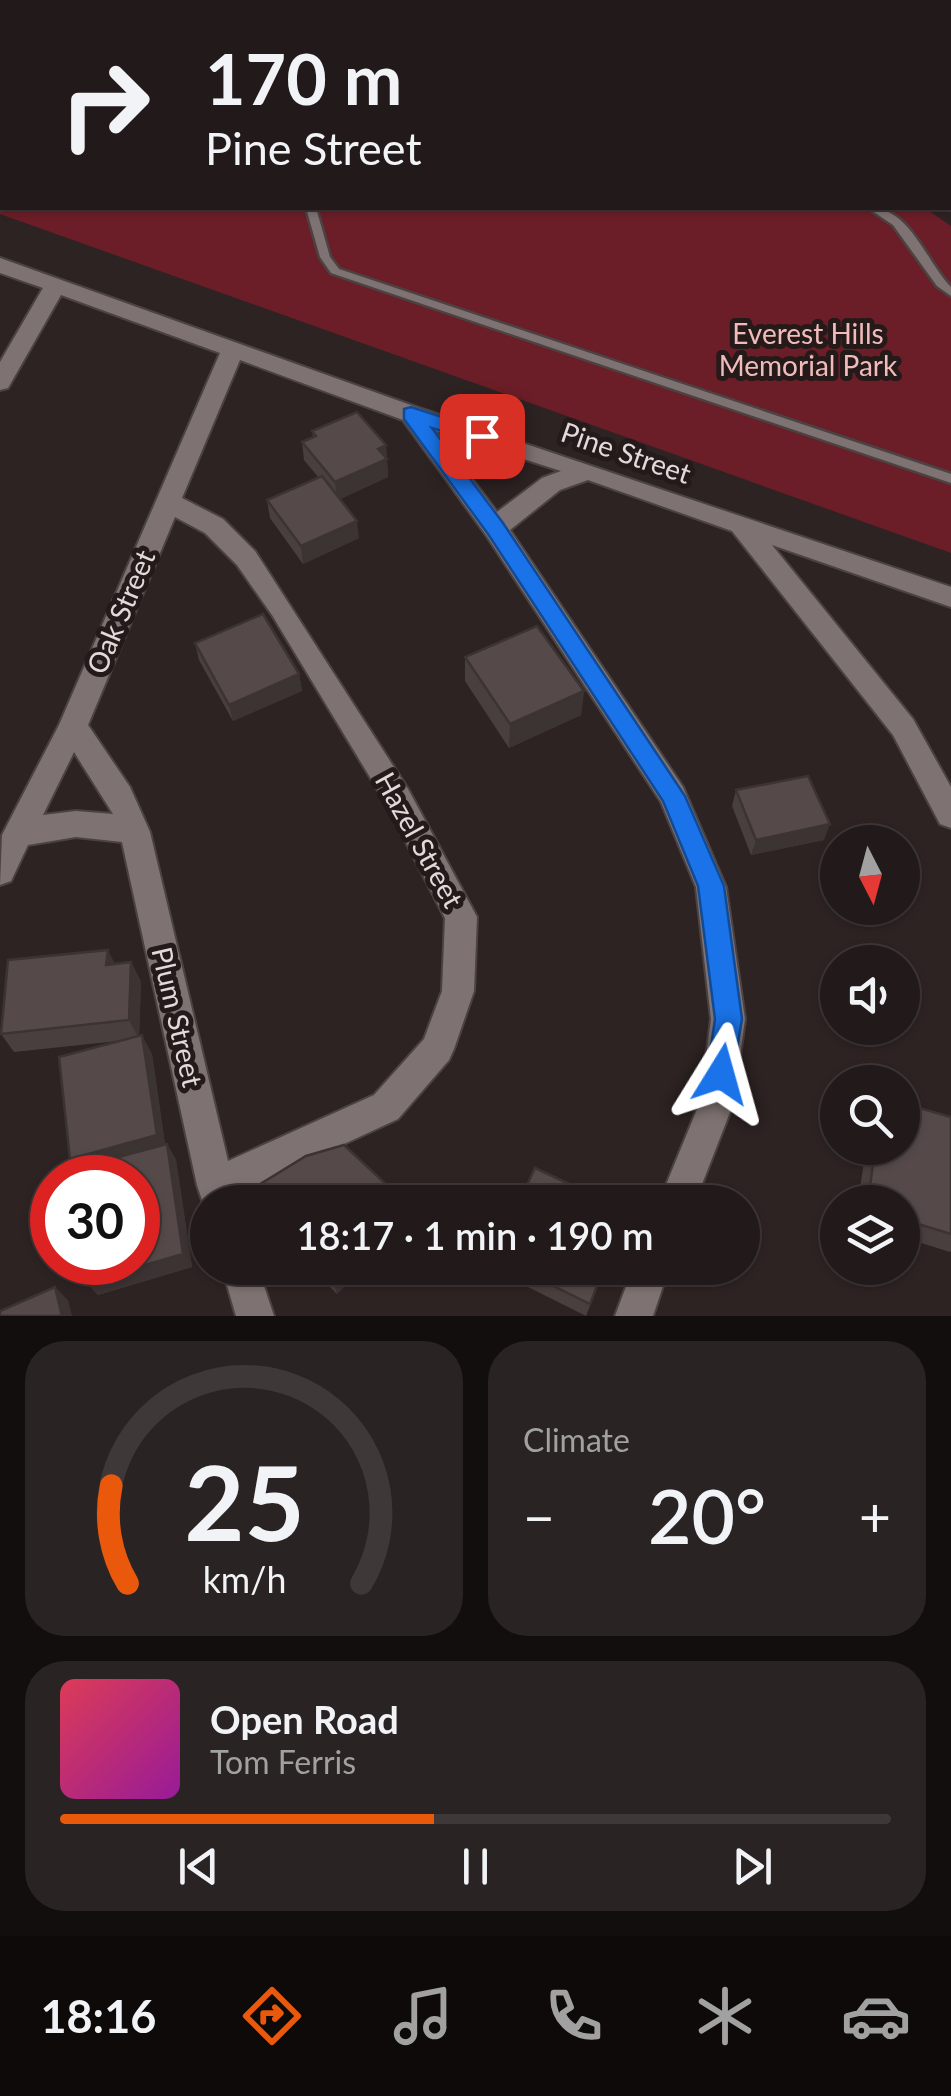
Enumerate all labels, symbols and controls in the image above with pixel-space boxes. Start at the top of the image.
text: 170 m [205,36,402,120]
icon: right [40,40,170,170]
text: Pine Street [205,121,422,175]
park label: Everest Hills Memorial Park [719,316,898,382]
pin [440,394,525,479]
icon: arrive [455,409,510,464]
street label: Pine Street [557,414,696,490]
street label: Oak Street [79,545,161,679]
street label: Hazel Street [369,766,471,913]
north arrow [820,825,920,925]
map controls [820,825,920,1285]
street label: Plum Street [145,943,211,1090]
button: sound [820,945,920,1045]
position arrow [669,1022,773,1126]
button: search [820,1065,920,1165]
speed limit sign: 30 [30,1155,160,1285]
button: layers [820,1185,920,1285]
text: 18:17 · 1 min · 190 m [297,1212,653,1258]
text: Climate [523,1420,630,1459]
text: 25 [184,1438,304,1563]
text: 20° [648,1470,766,1560]
text: − [523,1483,555,1549]
text: + [859,1483,891,1549]
text: km/h [202,1558,286,1601]
text: Open Road [210,1696,399,1742]
text: Tom Ferris [210,1742,356,1781]
icon: previous [171,1839,226,1894]
icon: pause [448,1839,503,1894]
icon: next [725,1839,780,1894]
icon: directions [237,1981,307,2051]
icon: music [388,1981,458,2051]
icon: phone [539,1981,609,2051]
icon: climate [690,1981,760,2051]
icon: car [841,1981,911,2051]
text: 18:16 [40,1989,156,2043]

